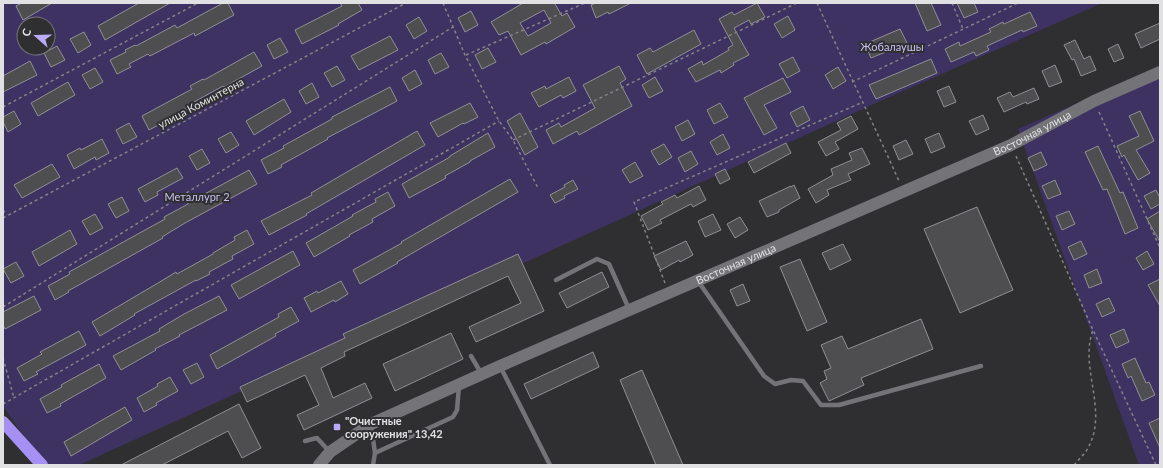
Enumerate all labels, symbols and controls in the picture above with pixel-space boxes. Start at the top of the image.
north arrow [16,16,56,56]
text: С [19,26,34,38]
park label: Жобалаушы [860,40,924,53]
street label: улица Коминтерна [156,74,246,131]
street label: Восточная улица [991,107,1073,158]
park label: Металлург 2 [164,190,230,203]
street label: Восточная улица [694,241,778,287]
place label: "Очистные сооружения" 13,42 [345,414,443,440]
marker: "Очистные сооружения" 13,42 [332,422,342,432]

